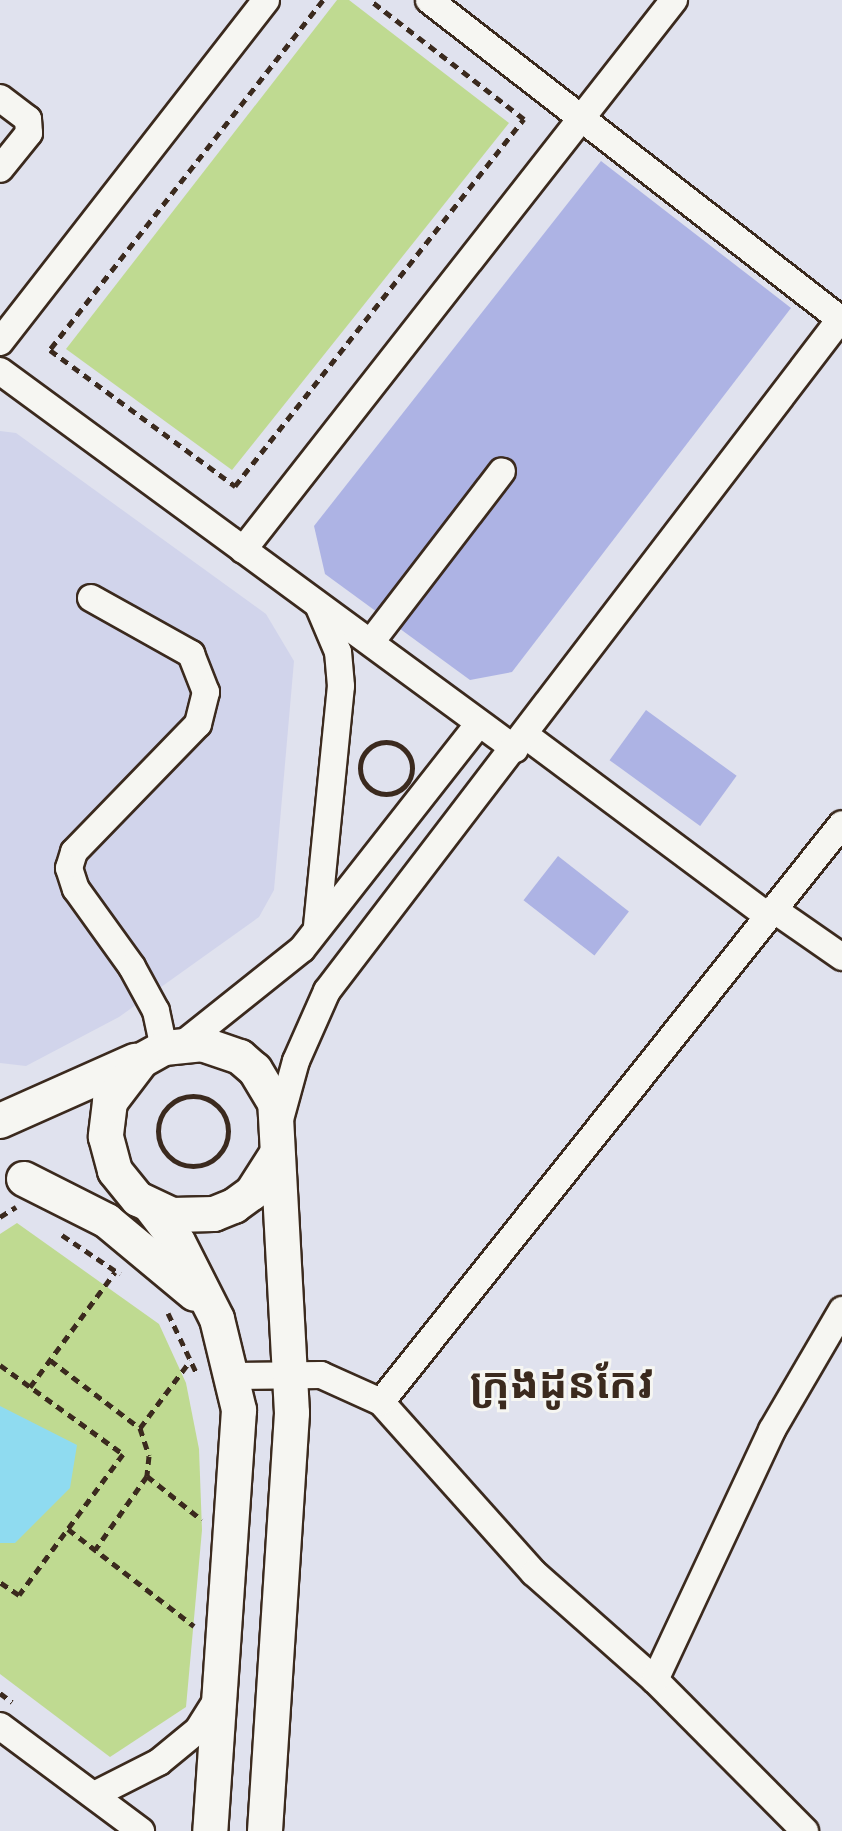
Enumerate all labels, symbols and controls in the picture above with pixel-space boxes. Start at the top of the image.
district label: ក្រុងដូនកែវ [470,1356,654,1406]

